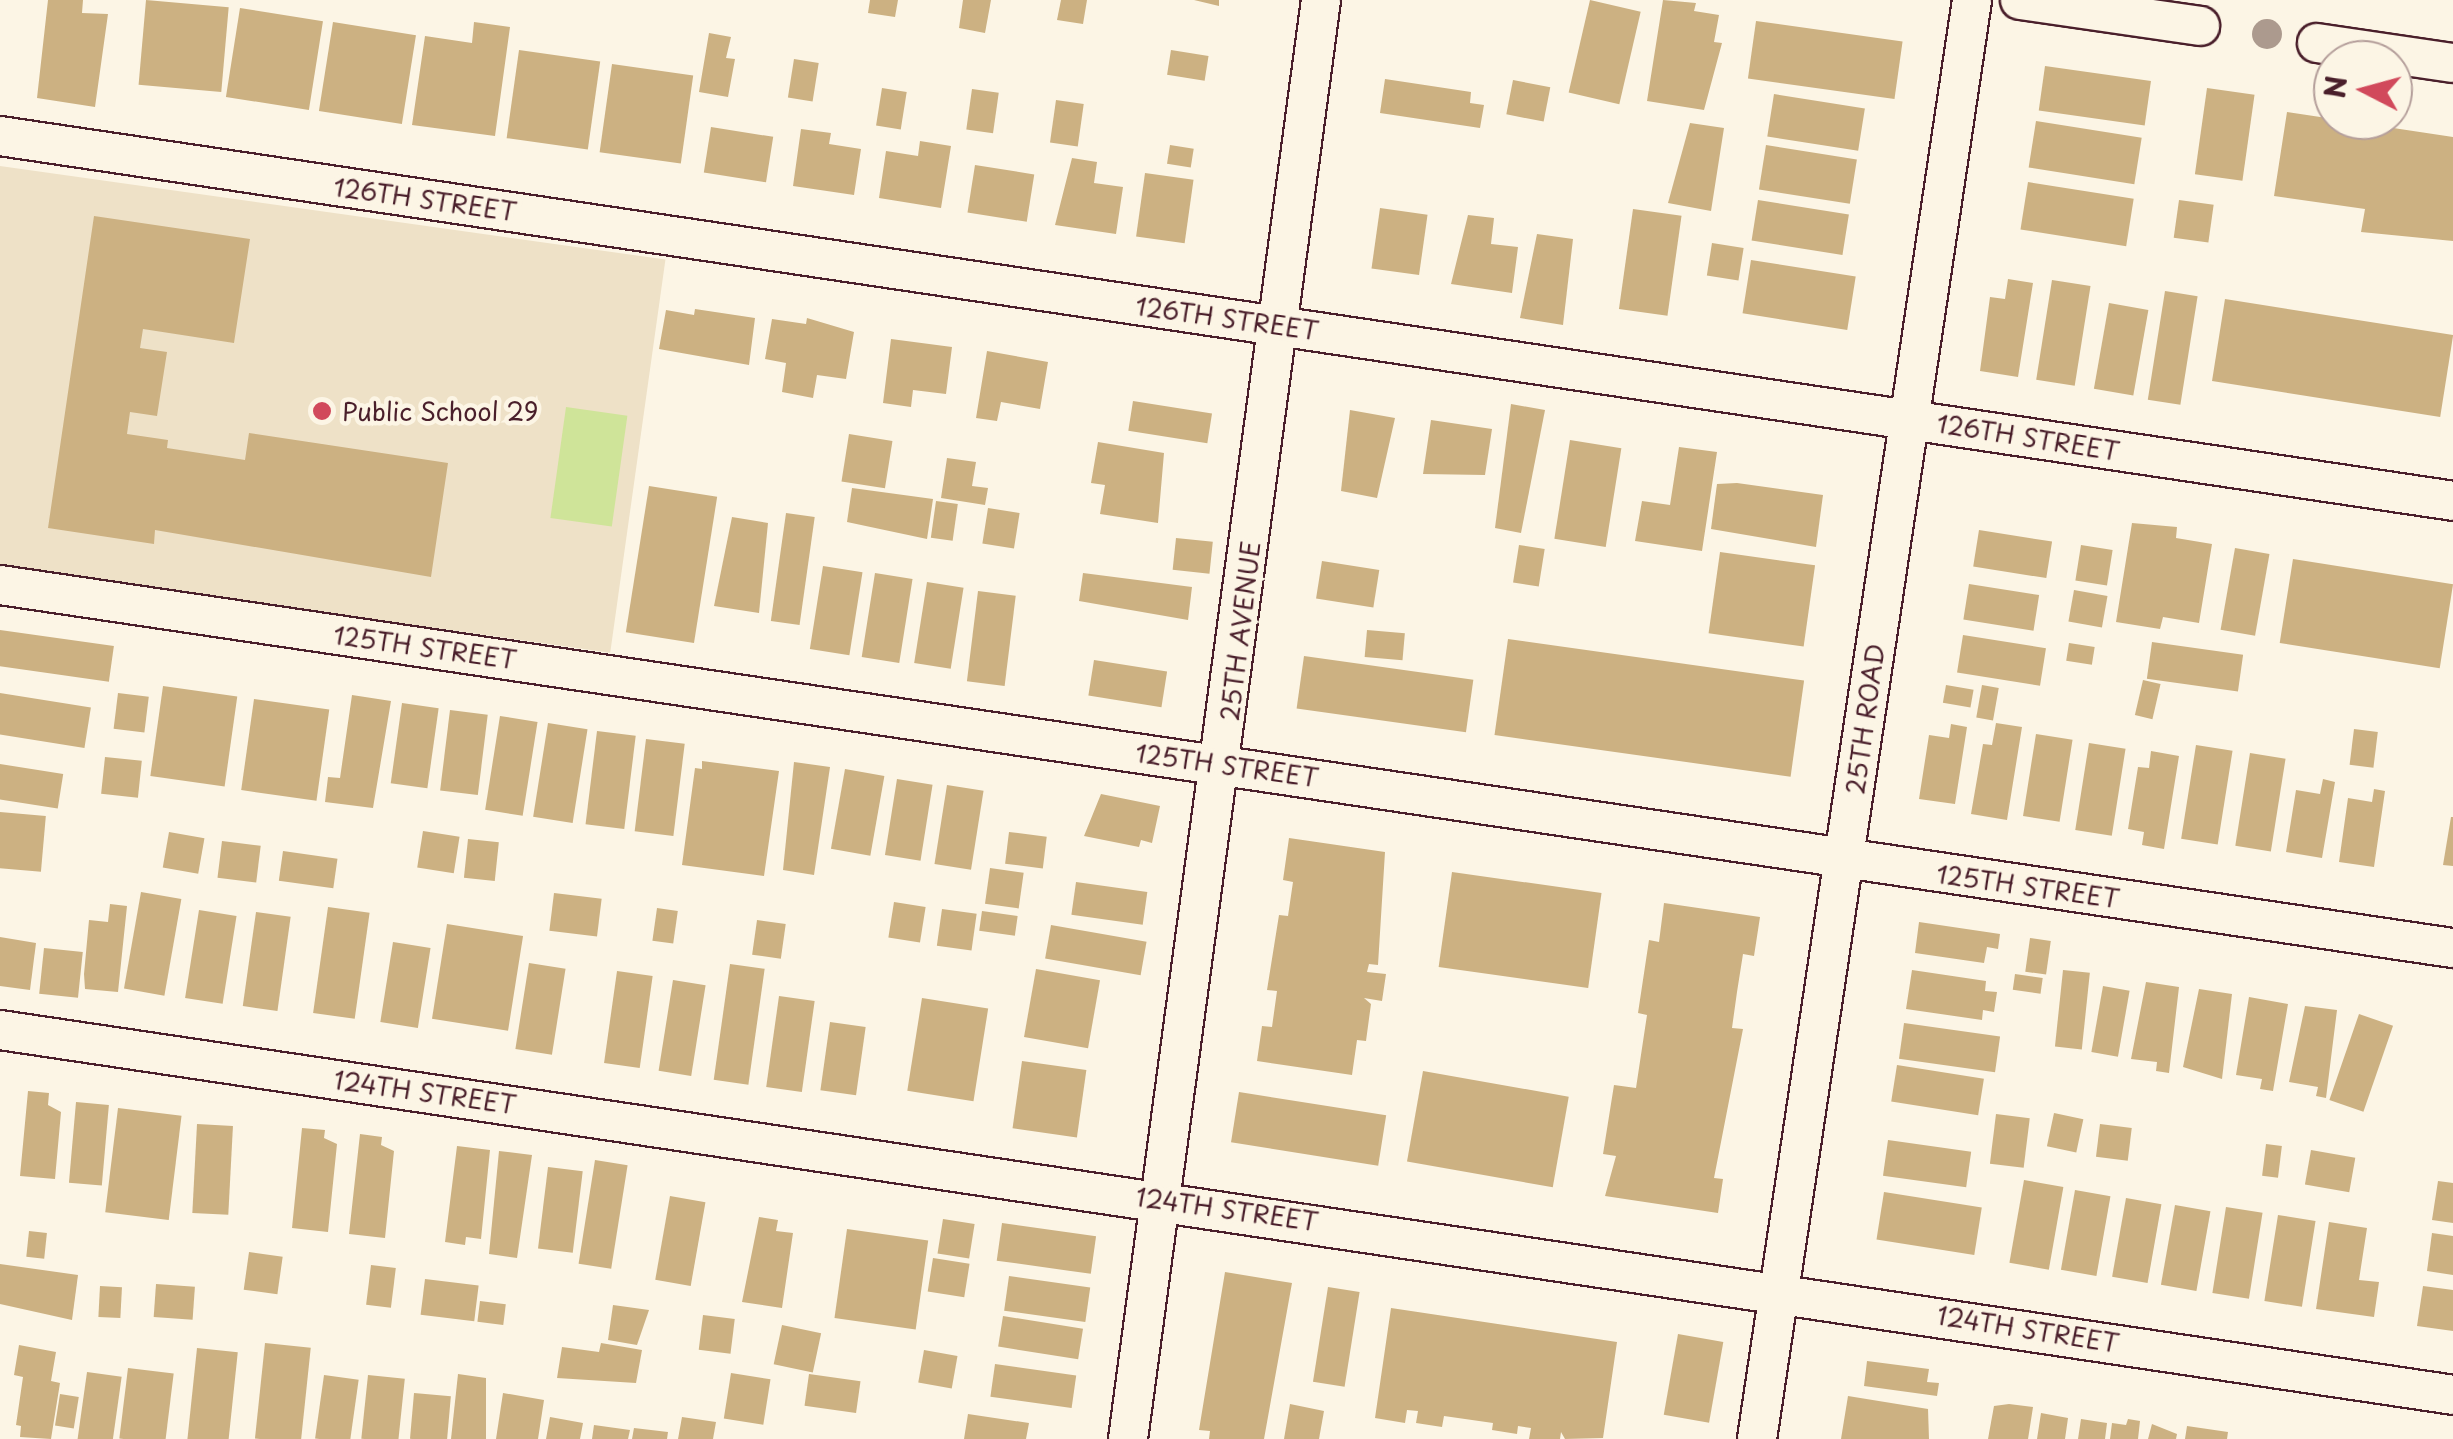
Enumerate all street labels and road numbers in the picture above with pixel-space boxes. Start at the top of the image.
street label: 126TH STREET [331,171,519,227]
street label: 126TH STREET [1133,290,1321,346]
street label: 126TH STREET [1934,408,2122,466]
street label: 25TH AVENUE [1214,540,1266,722]
street label: 125TH STREET [331,619,519,675]
street label: 25TH ROAD [1840,642,1890,796]
street label: 125TH STREET [1133,737,1321,793]
street label: 125TH STREET [1934,858,2122,914]
street label: 124TH STREET [331,1064,519,1120]
street label: 124TH STREET [1133,1181,1321,1237]
street label: 124TH STREET [1934,1300,2122,1358]

